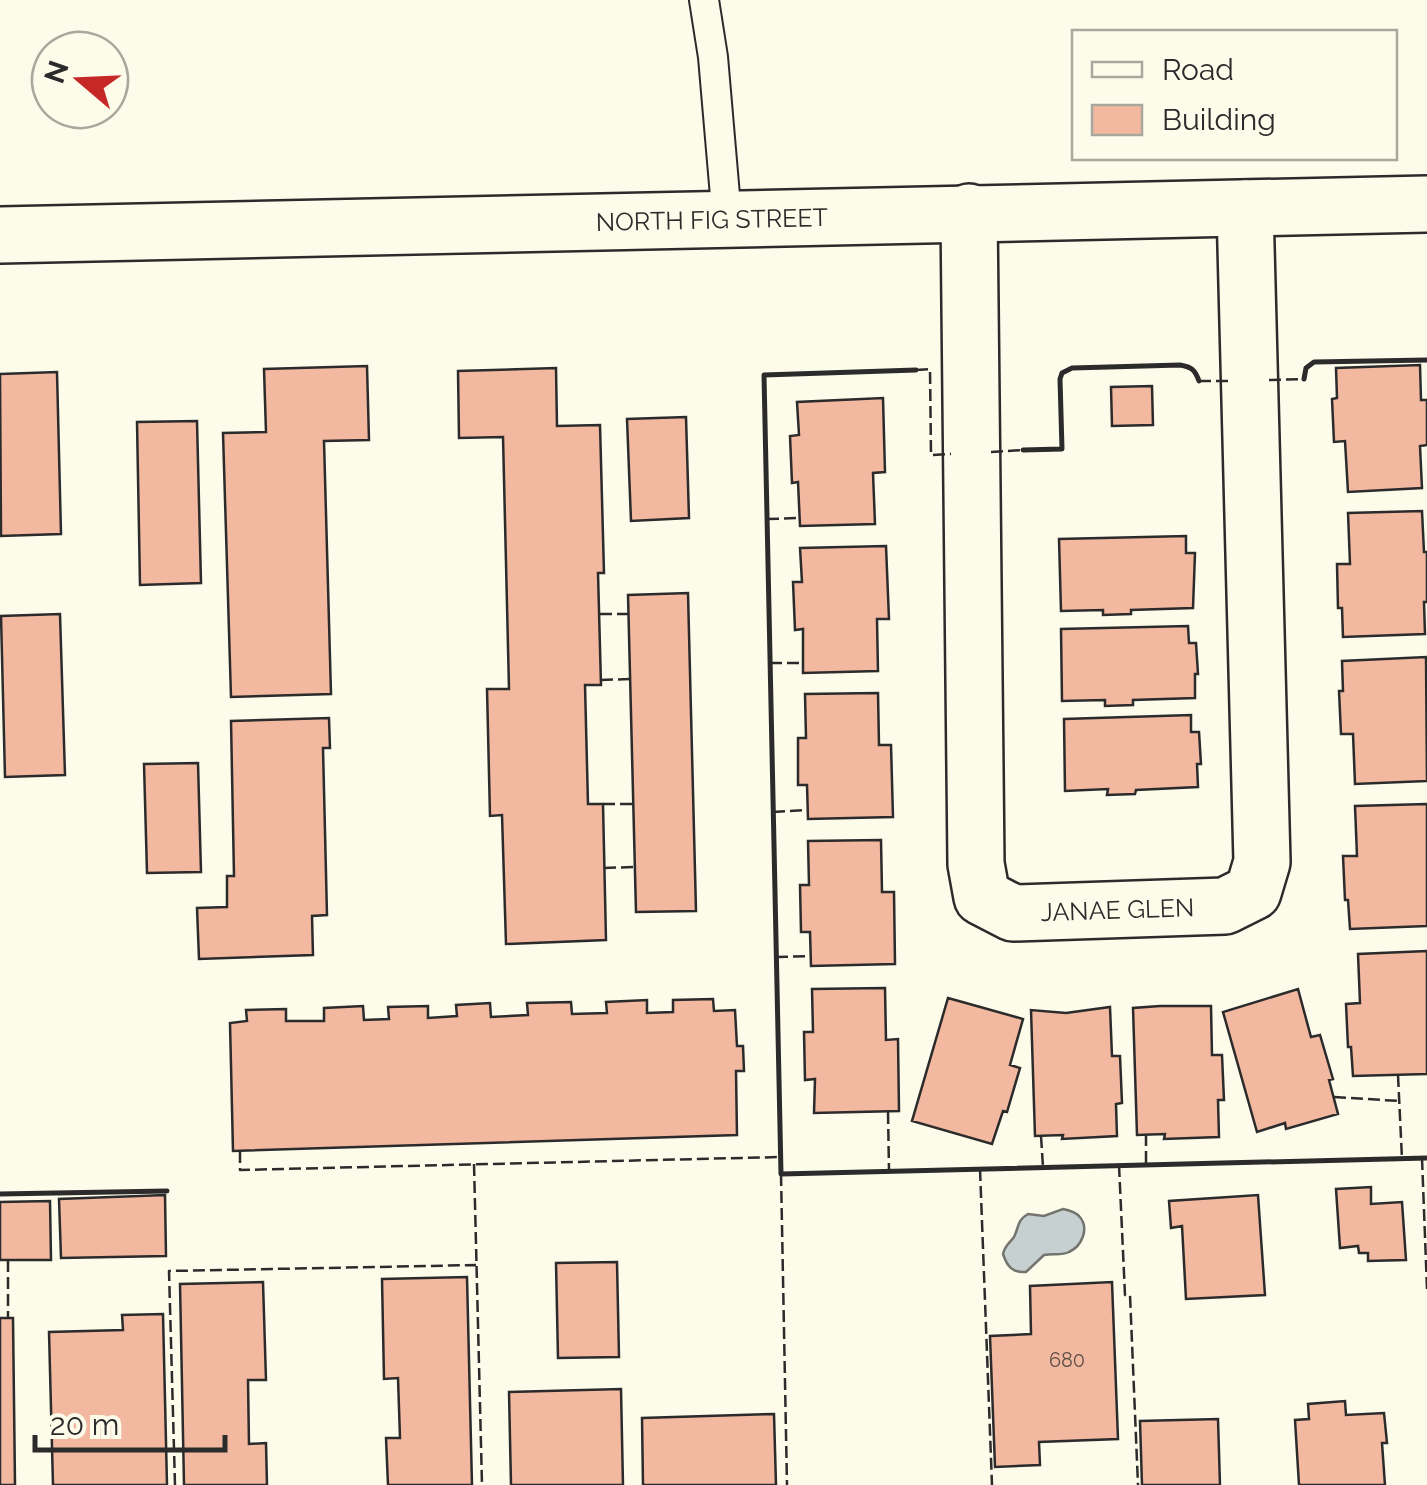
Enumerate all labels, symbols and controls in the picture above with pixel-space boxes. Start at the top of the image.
north arrow [30,30,130,130]
legend [1072,30,1397,160]
text: Road [1162,52,1234,87]
text: N [38,57,76,88]
text: Building [1162,102,1276,137]
street label: NORTH FIG STREET [596,202,828,237]
street label: JANAE GLEN [1040,892,1195,927]
house number: 680 [1049,1348,1085,1372]
scale bar [35,1390,225,1452]
text: 20 m [50,1407,119,1442]

